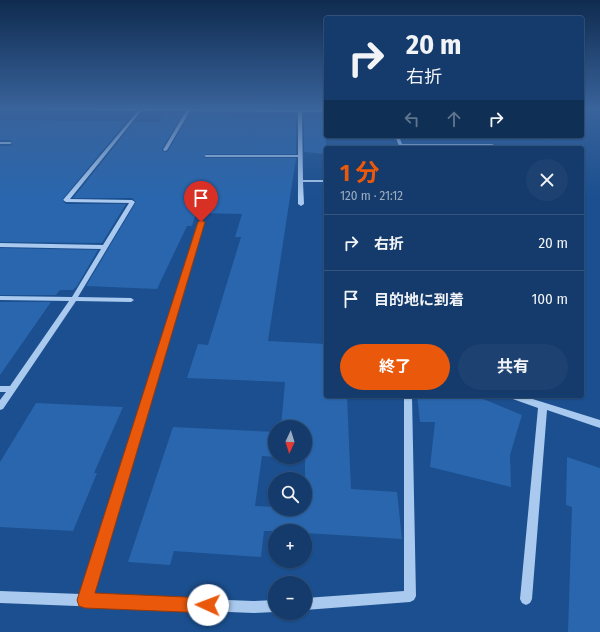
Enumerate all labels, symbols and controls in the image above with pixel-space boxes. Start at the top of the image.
text: 20 m [406,28,461,61]
icon: right [340,32,392,84]
text: 右折 [406,66,442,88]
icon: left [401,108,423,130]
icon: ahead [443,108,465,130]
icon: right [485,108,507,130]
text: 1 分 [340,159,379,187]
button: close [526,159,568,201]
pin [184,181,218,222]
icon: arrive [190,187,212,209]
text: 120 m · 21:12 [340,188,403,203]
icon: right [340,232,362,254]
text: 20 m [539,234,568,252]
text: 右折 [374,235,404,253]
icon: arrive [340,288,362,310]
text: 100 m [531,290,568,308]
text: 目的地に到着 [374,291,464,309]
button: 終了 [340,344,450,390]
button: 共有 [458,344,568,390]
north arrow [268,420,312,464]
map controls [268,420,312,620]
button: search [268,472,312,516]
button: + [268,524,312,568]
button: − [268,576,312,620]
position arrow [187,584,229,626]

